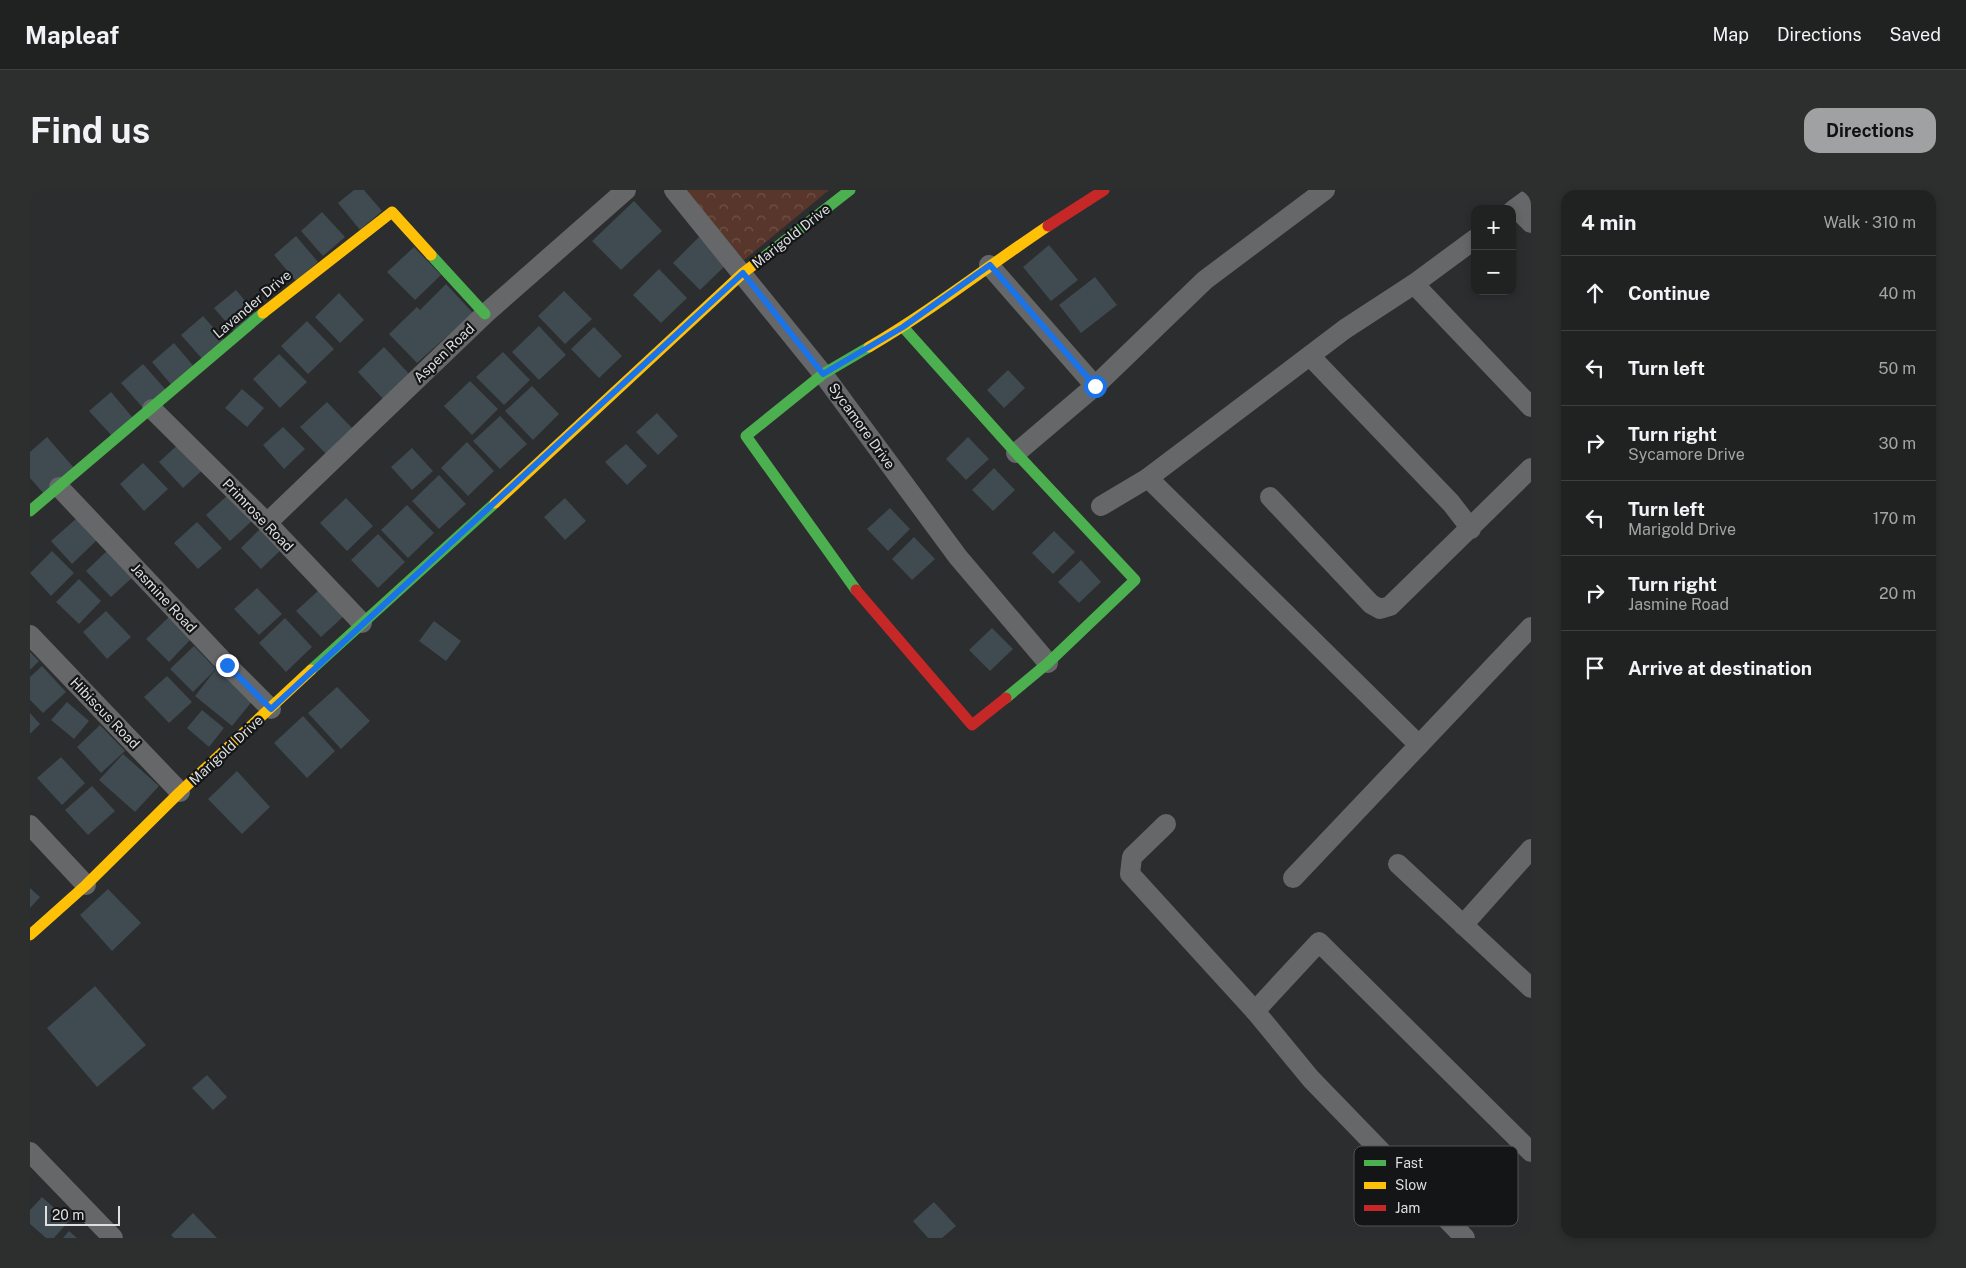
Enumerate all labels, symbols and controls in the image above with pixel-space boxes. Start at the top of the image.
text: Mapleaf [25,21,119,49]
text: Map [1712,24,1749,45]
text: Directions [1777,24,1862,45]
text: Saved [1890,24,1941,45]
button: Directions [1804,108,1936,153]
text: Find us [30,110,150,151]
street label: Marigold Drive [749,201,833,271]
map controls [1471,205,1516,295]
button: + [1471,205,1516,250]
text: 4 min [1581,210,1636,235]
text: Walk · 310 m [1823,213,1916,232]
button: − [1471,250,1516,295]
street label: Lavander Drive [210,267,294,341]
icon: ahead [1581,279,1609,307]
text: Continue [1628,282,1710,304]
text: 40 m [1878,284,1916,303]
street label: Aspen Road [410,320,478,386]
icon: left [1581,354,1609,382]
text: Turn left [1628,357,1705,379]
text: 50 m [1878,359,1916,378]
route start [1084,375,1107,398]
street label: Sycamore Drive [825,380,899,472]
text: Turn right [1628,423,1717,445]
icon: right [1581,429,1609,457]
text: 30 m [1879,434,1916,453]
text: Sycamore Drive [1628,445,1745,464]
street label: Primrose Road [219,475,297,555]
text: Turn left [1628,498,1705,520]
icon: left [1581,504,1609,532]
text: 170 m [1873,509,1916,528]
text: Marigold Drive [1628,520,1736,539]
street label: Jasmine Road [128,560,200,636]
text: Turn right [1628,573,1717,595]
icon: right [1581,579,1609,607]
text: 20 m [1879,584,1916,603]
text: Jasmine Road [1628,595,1729,614]
route end [216,654,239,677]
icon: arrive [1581,654,1609,682]
text: Arrive at destination [1628,657,1812,679]
street label: Hibiscus Road [67,674,143,752]
street label: Marigold Drive [186,712,266,788]
legend [1354,1146,1518,1226]
text: Fast [1395,1155,1423,1171]
text: Slow [1395,1177,1427,1193]
text: Jam [1395,1200,1420,1216]
scale bar [45,1203,120,1226]
text: 20 m [52,1207,84,1223]

